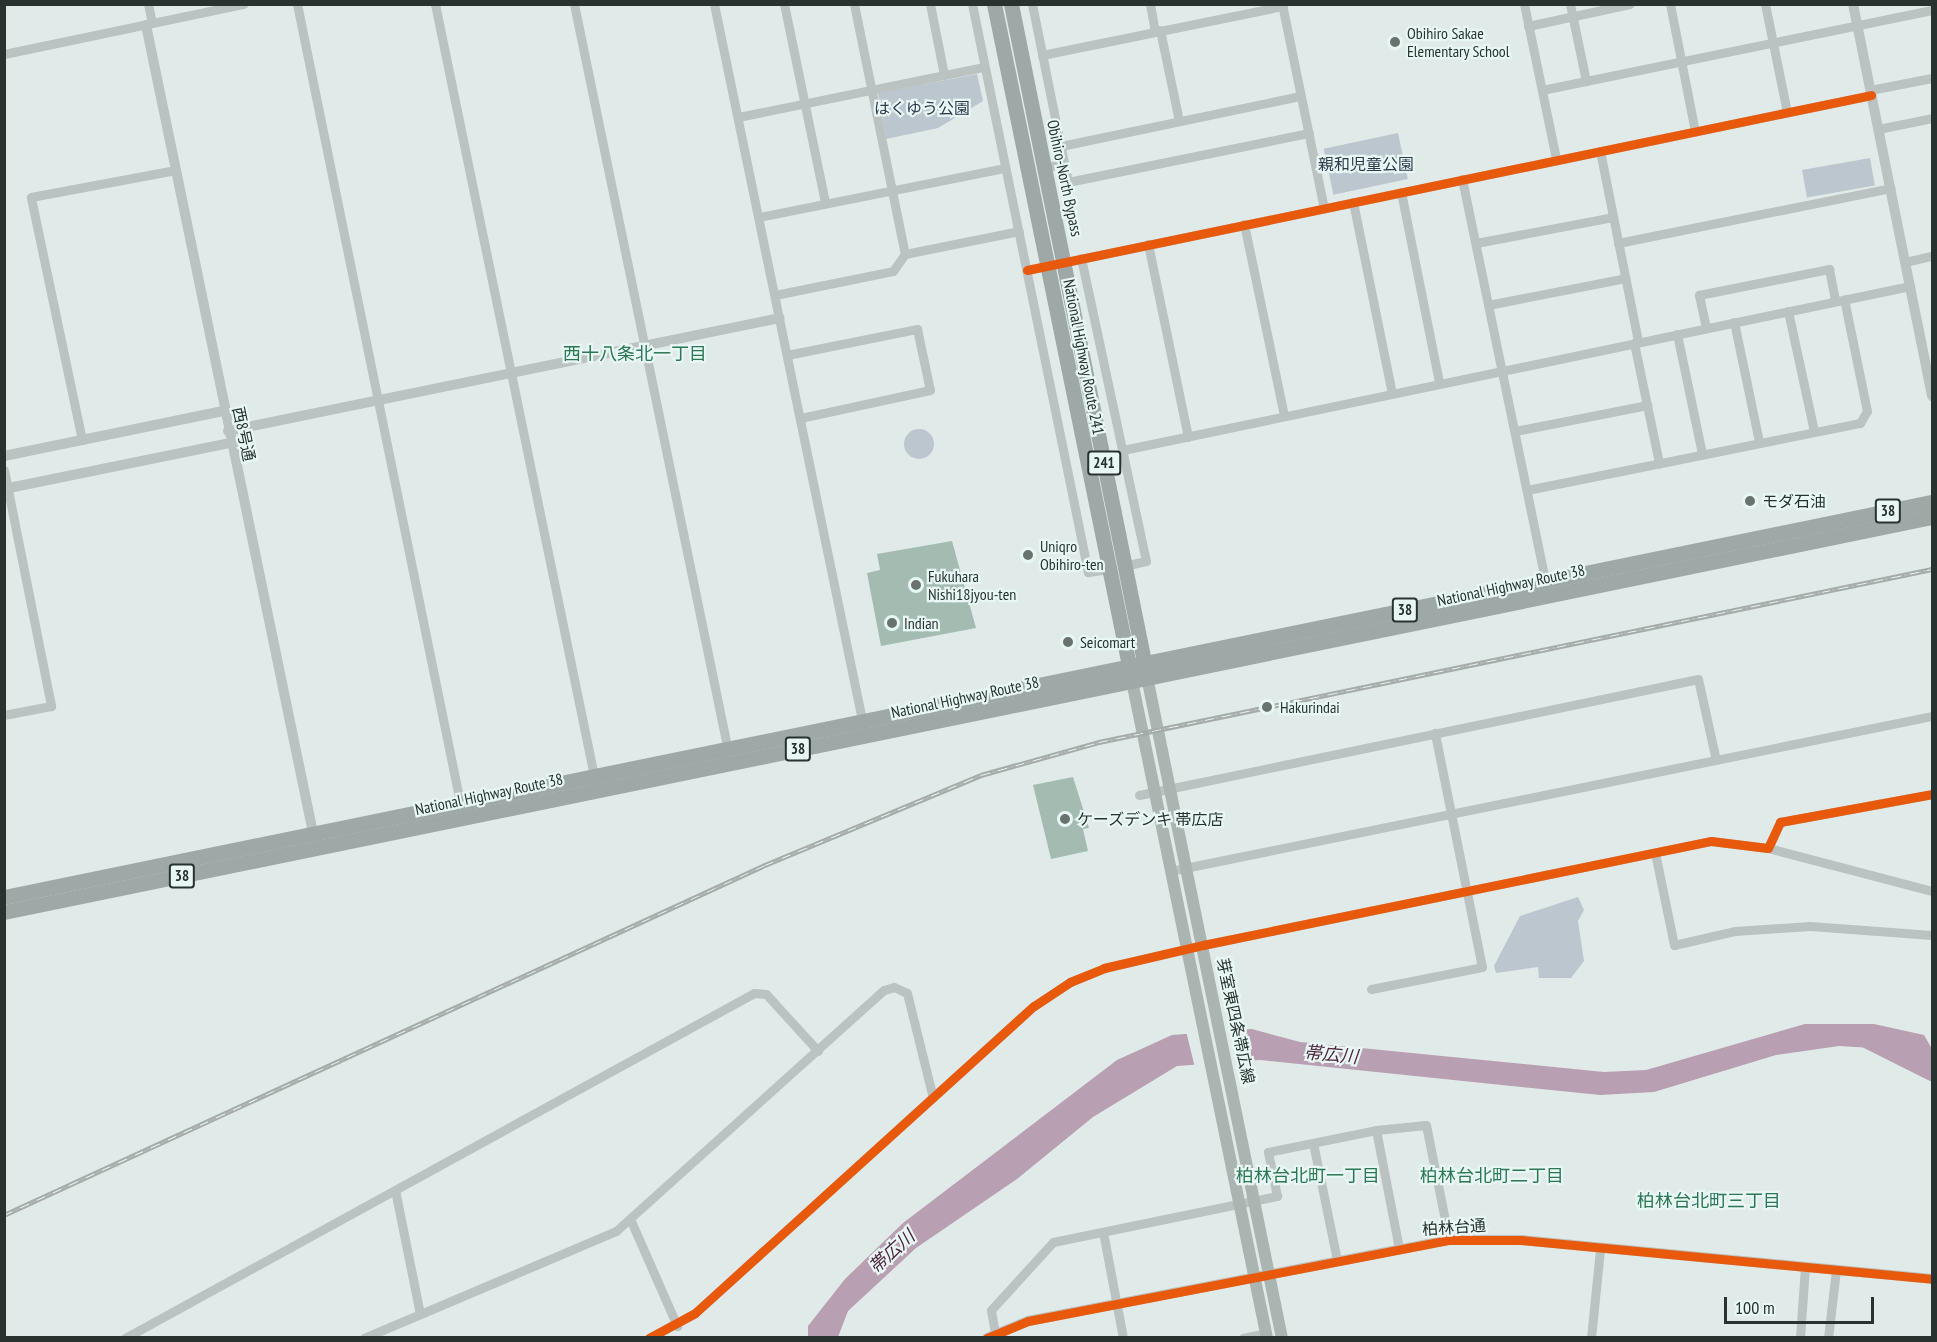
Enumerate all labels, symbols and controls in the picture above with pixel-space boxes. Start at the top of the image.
place label: Obihiro Sakae Elementary School [1407,23,1510,61]
marker: Obihiro Sakae Elementary School [1388,35,1402,49]
park label: はくゆう公園 [874,98,970,118]
street label: Obihiro-North Bypass [1043,118,1087,238]
park label: 親和児童公園 [1318,154,1414,174]
street label: National Highway Route 241 [1059,277,1109,437]
district label: 西十八条北一丁目 [563,343,707,365]
street label: 西8号通 [229,405,259,463]
road number: 241 [1086,451,1122,475]
place label: モダ石油 [1762,491,1826,511]
marker: モダ石油 [1743,494,1757,508]
road number: 38 [1874,499,1902,523]
place label: Uniqro Obihiro-ten [1040,536,1104,574]
marker: Uniqro Obihiro-ten [1021,548,1035,562]
street label: National Highway Route 38 [1435,560,1587,610]
place label: Fukuhara Nishi18jyou-ten [928,566,1016,604]
marker: Fukuhara Nishi18jyou-ten [909,578,923,592]
road number: 38 [1392,598,1418,622]
place label: Indian [904,613,939,633]
marker: Indian [885,616,899,630]
place label: Seicomart [1080,632,1135,652]
marker: Seicomart [1061,635,1075,649]
street label: National Highway Route 38 [889,672,1041,722]
place label: Hakurindai [1280,697,1340,717]
marker: Hakurindai [1258,698,1276,716]
road number: 38 [784,737,812,761]
street label: National Highway Route 38 [413,769,565,819]
place label: ケーズデンキ 帯広店 [1077,809,1224,829]
marker: ケーズデンキ 帯広店 [1058,812,1072,826]
road number: 38 [168,864,195,888]
street label: 芽室東四条帯広線 [1213,956,1259,1086]
water label: 帯広川 [1303,1042,1359,1068]
district label: 柏林台北町一丁目 [1236,1165,1380,1187]
district label: 柏林台北町二丁目 [1420,1165,1564,1187]
district label: 柏林台北町三丁目 [1637,1190,1781,1212]
street label: 柏林台通 [1421,1215,1487,1239]
water label: 帯広川 [865,1226,919,1278]
scale bar [1727,1285,1877,1323]
text: 100 m [1735,1296,1775,1319]

